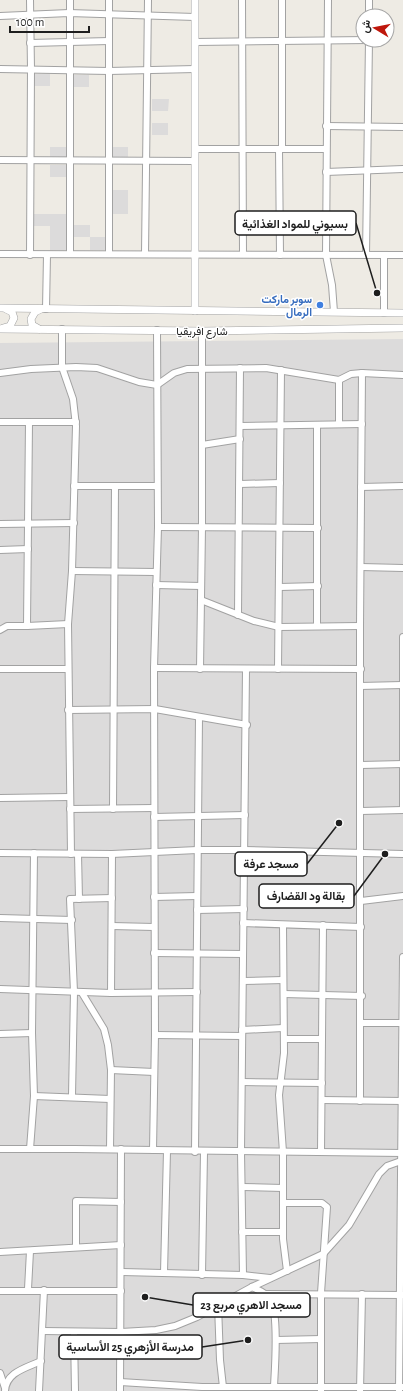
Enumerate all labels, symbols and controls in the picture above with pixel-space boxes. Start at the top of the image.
scale bar [10,8,89,34]
north arrow [355,8,395,48]
text: 100 m [16,16,44,28]
text: ش [359,19,373,34]
callout: بسيوني للمواد الغذائية [235,211,356,235]
text: بسيوني للمواد الغذائية [242,218,348,234]
place label: سوبر ماركت الرمال [262,294,312,319]
marker: سوبر ماركت الرمال [315,300,325,310]
street label: شارع افريقيا [176,326,228,339]
callout: مسجد عرفة [235,852,307,876]
text: مسجد عرفة [243,858,299,872]
callout: بقالة ود القضارف [259,884,354,908]
text: بقالة ود القضارف [267,890,346,904]
callout: مسجد الاهري مربع 23 [193,1293,310,1317]
text: مسجد الاهري مربع 23 [200,1299,302,1315]
callout: مدرسة الأزهري 25 الأساسية [59,1335,202,1359]
text: مدرسة الأزهري 25 الأساسية [66,1340,194,1357]

